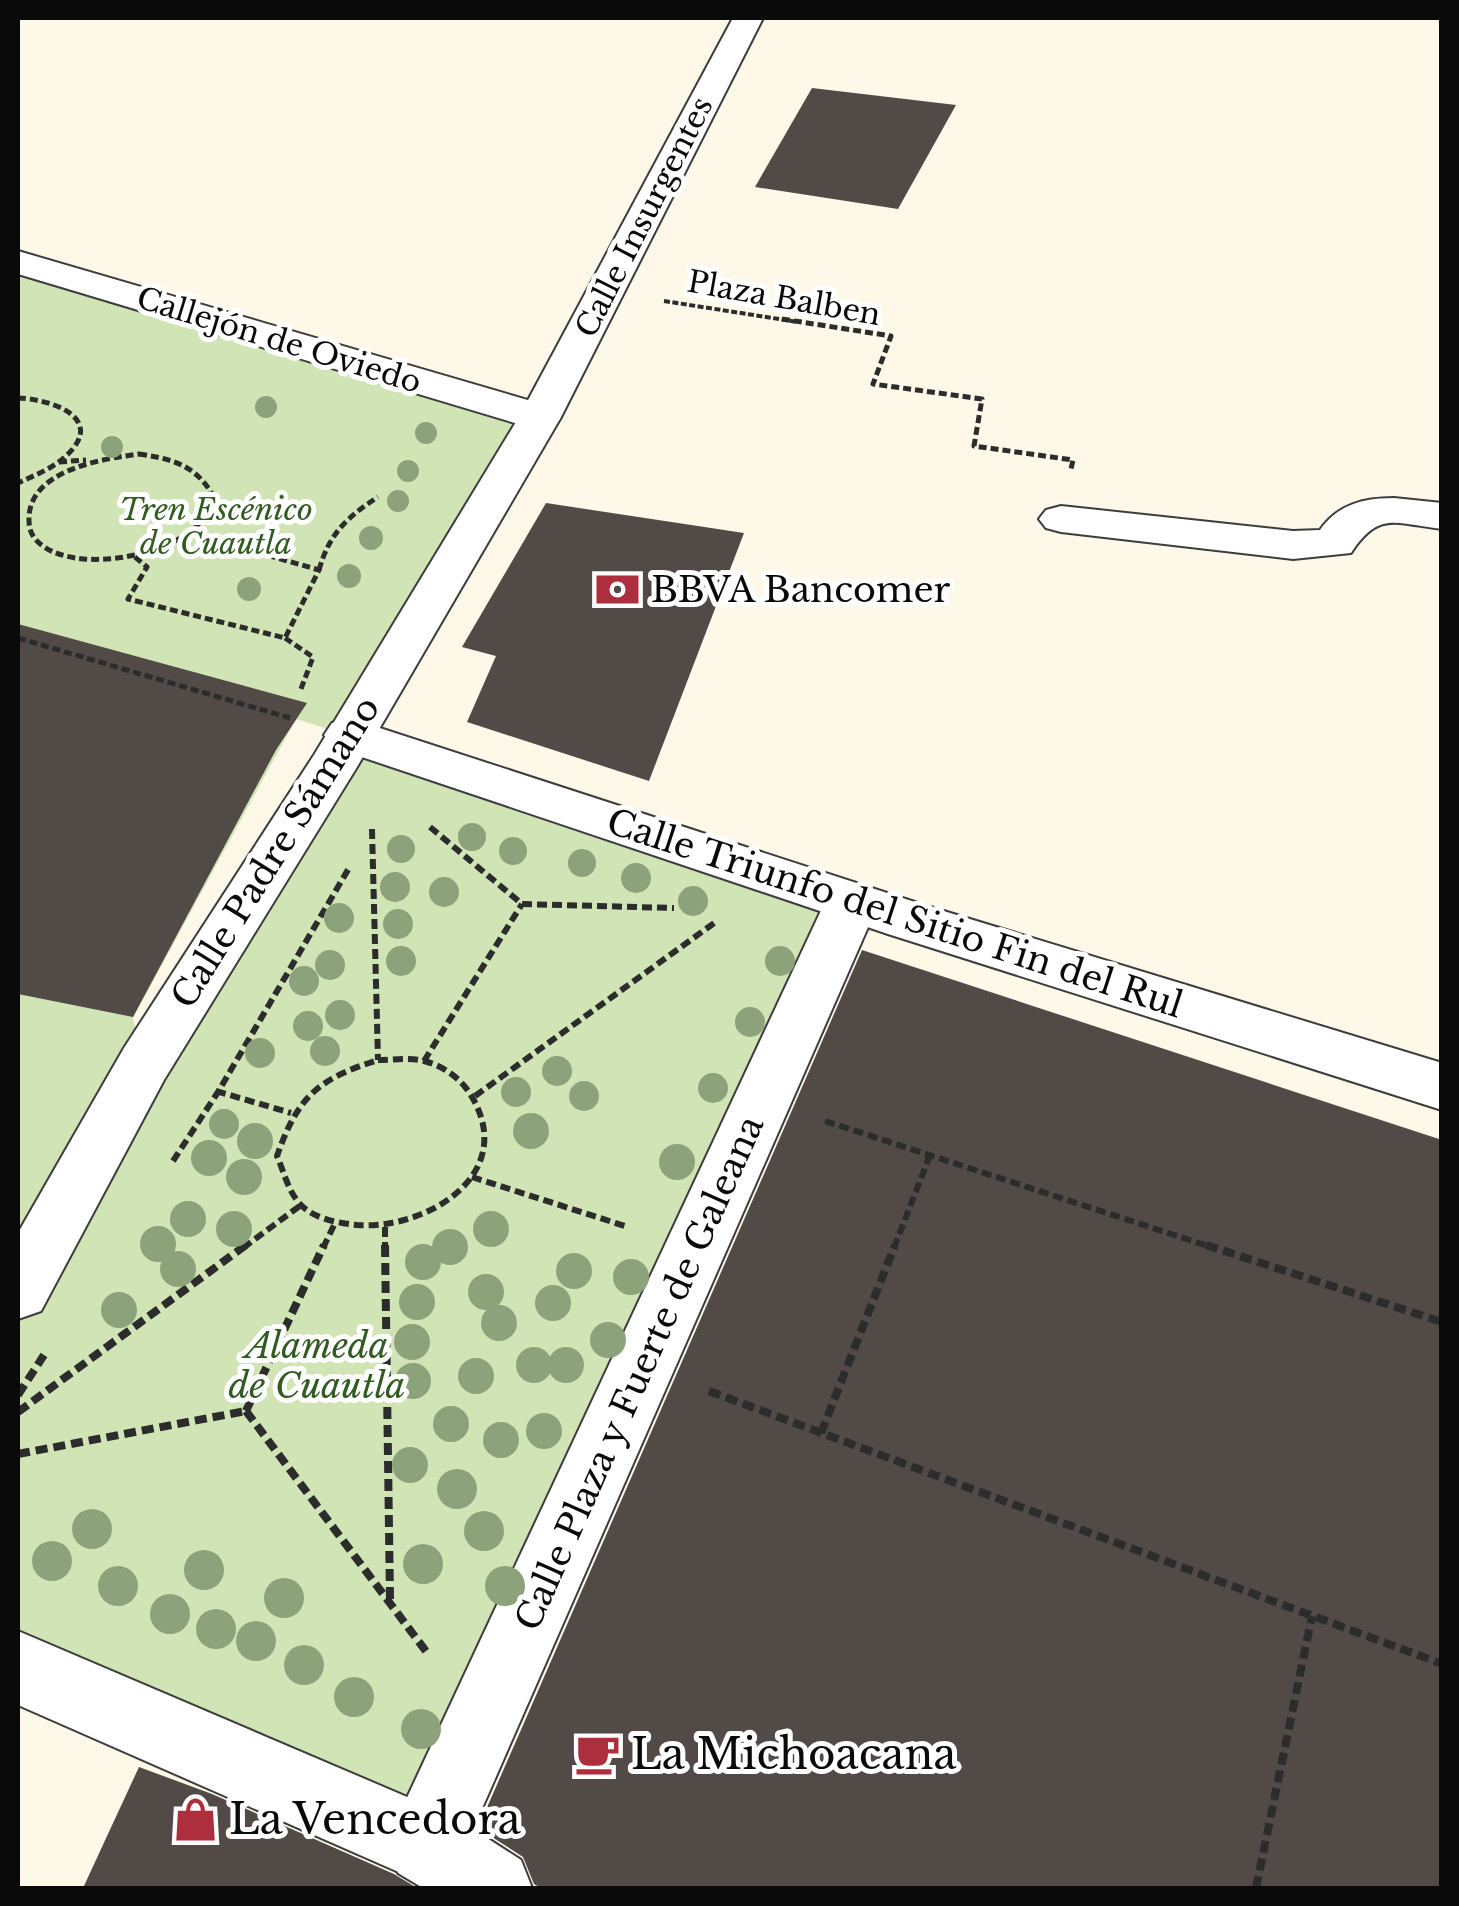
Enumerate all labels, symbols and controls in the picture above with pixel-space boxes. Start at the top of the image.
street label: Calle Insurgentes [567,91,721,343]
street label: Plaza Balben [685,263,883,333]
street label: Callejón de Oviedo [132,279,426,401]
park label: Tren Escénico de Cuautla [119,491,313,562]
bank icon: BBVA Bancomer [594,565,642,613]
place label: BBVA Bancomer [651,568,950,611]
street label: Calle Padre Sámano [162,688,388,1016]
street label: Calle Triunfo del Sitio Fin del Rul [602,799,1188,1027]
street label: Calle Plaza y Fuerte de Galeana [506,1108,773,1637]
park label: Alameda de Cuautla [228,1324,406,1407]
place label: La Michoacana [631,1728,957,1780]
cafe icon: La Michoacana [574,1730,622,1778]
place label: La Vencedora [229,1793,522,1845]
shop icon: La Vencedora [172,1795,220,1843]

